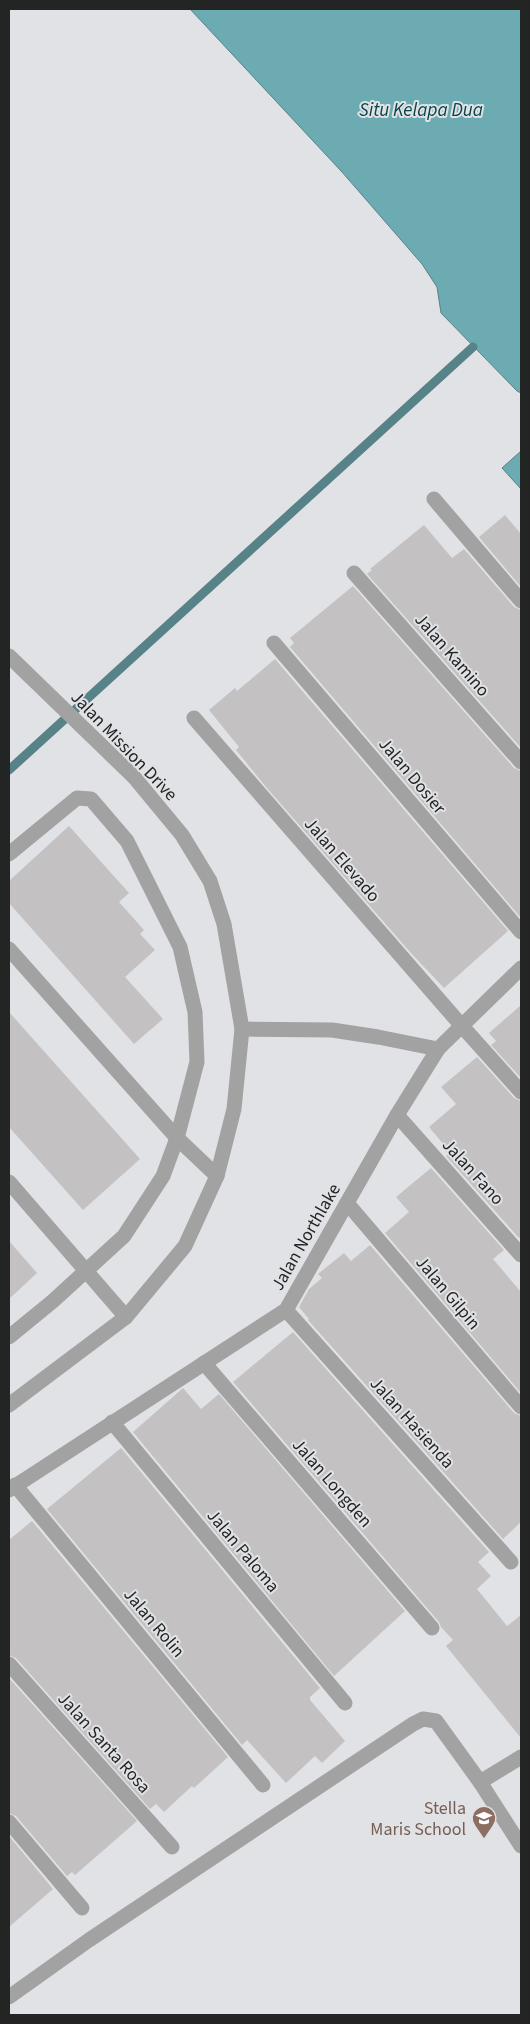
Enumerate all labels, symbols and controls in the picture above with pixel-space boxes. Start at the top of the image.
water label: Situ Kelapa Dua [359,97,483,124]
street label: Jalan Kamino [409,608,495,702]
street label: Jalan Mission Drive [65,686,183,807]
street label: Jalan Dosier [373,732,452,820]
street label: Jalan Elevado [298,812,386,908]
street label: Jalan Fano [436,1133,510,1211]
street label: Jalan Northlake [265,1179,347,1295]
street label: Jalan Gilpin [410,1251,486,1335]
street label: Jalan Hasienda [364,1372,460,1474]
street label: Jalan Longden [286,1433,378,1533]
street label: Jalan Paloma [201,1504,285,1598]
street label: Jalan Rolin [118,1583,190,1663]
street label: Jalan Santa Rosa [52,1687,156,1799]
place label: Stella Maris School [370,1796,466,1842]
school or university icon: Stella Maris School [471,1805,497,1839]

